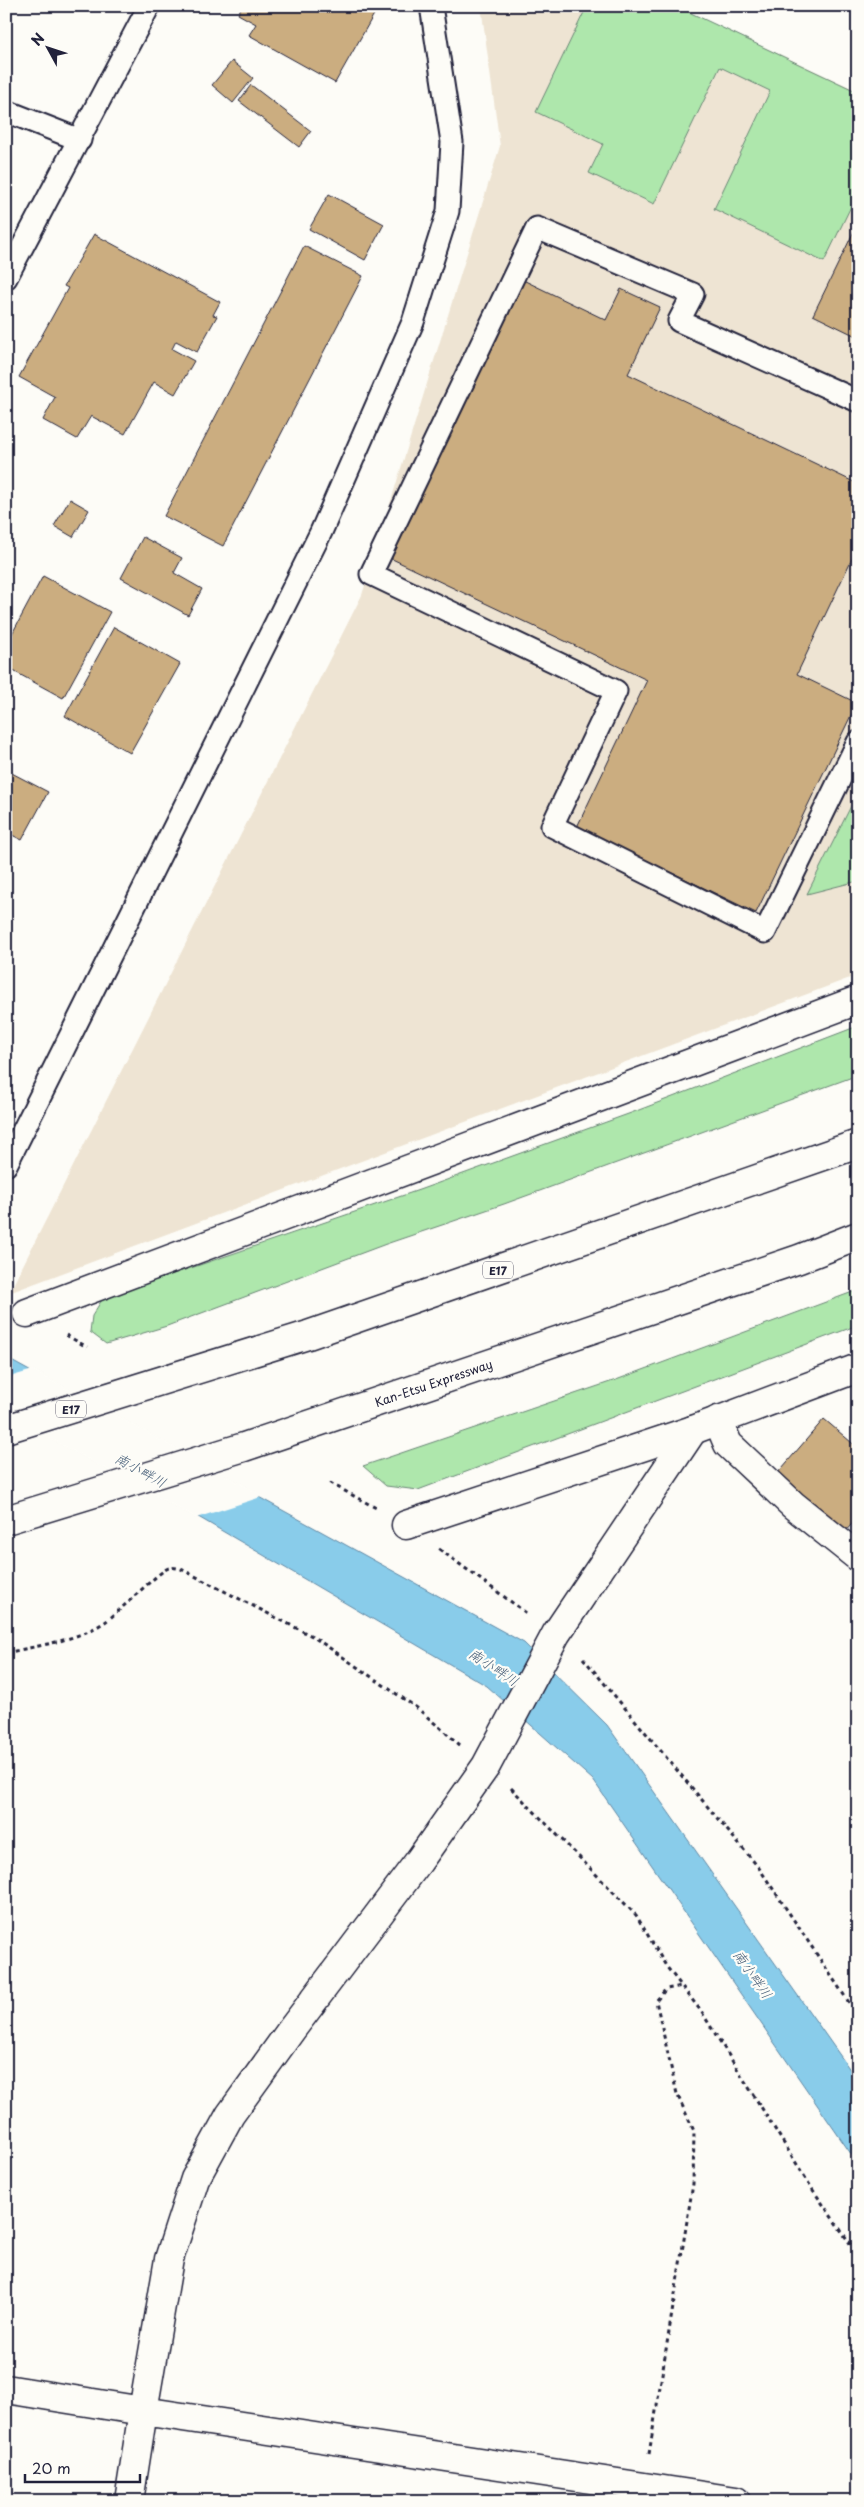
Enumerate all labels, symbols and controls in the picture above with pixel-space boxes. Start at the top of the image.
north arrow [22,22,72,72]
text: N [26,28,49,50]
road number: E17 [483,1262,513,1278]
street label: Kan-Etsu Expressway [372,1355,495,1411]
road number: E17 [56,1400,86,1418]
water label: 南小畔川 [111,1447,171,1493]
water label: 南小畔川 [465,1643,523,1691]
water label: 南小畔川 [728,1945,778,2003]
scale bar [25,2452,140,2484]
text: 20 m [32,2456,71,2479]

